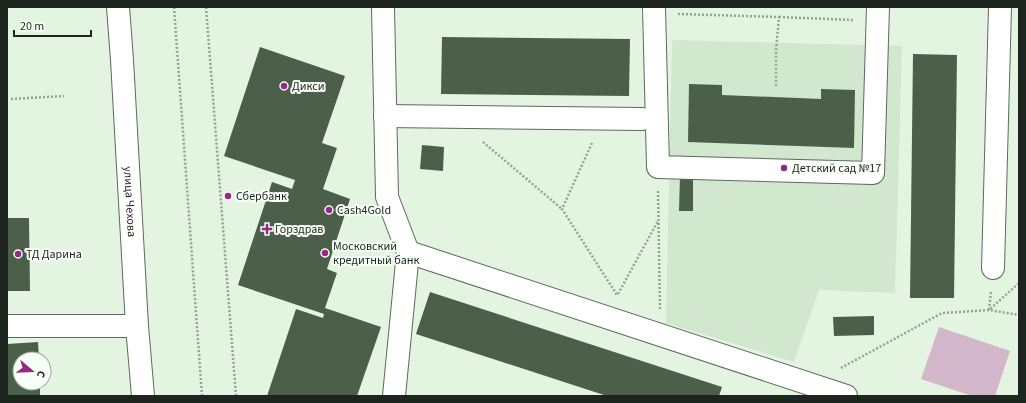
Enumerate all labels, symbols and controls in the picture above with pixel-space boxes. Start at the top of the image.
scale bar [14,12,91,38]
text: 20 m [20,18,44,35]
place label: Дикси [292,78,325,95]
marker: Дикси [279,81,289,91]
place label: Детский сад №17 [792,160,881,177]
marker: Детский сад №17 [779,163,789,173]
street label: улица Чехова [119,166,140,237]
place label: Сбербанк [236,188,287,205]
marker: Сбербанк [223,191,233,201]
place label: Cash4Gold [337,202,391,219]
marker: Cash4Gold [324,205,334,215]
place label: Горздрав [275,221,323,238]
marker: Горздрав [262,224,272,234]
place label: Московский кредитный банк [333,238,419,269]
place label: ТД Дарина [26,246,82,263]
marker: Московский кредитный банк [320,248,330,258]
marker: ТД Дарина [13,249,23,259]
north arrow [12,351,52,391]
text: С [33,369,49,380]

